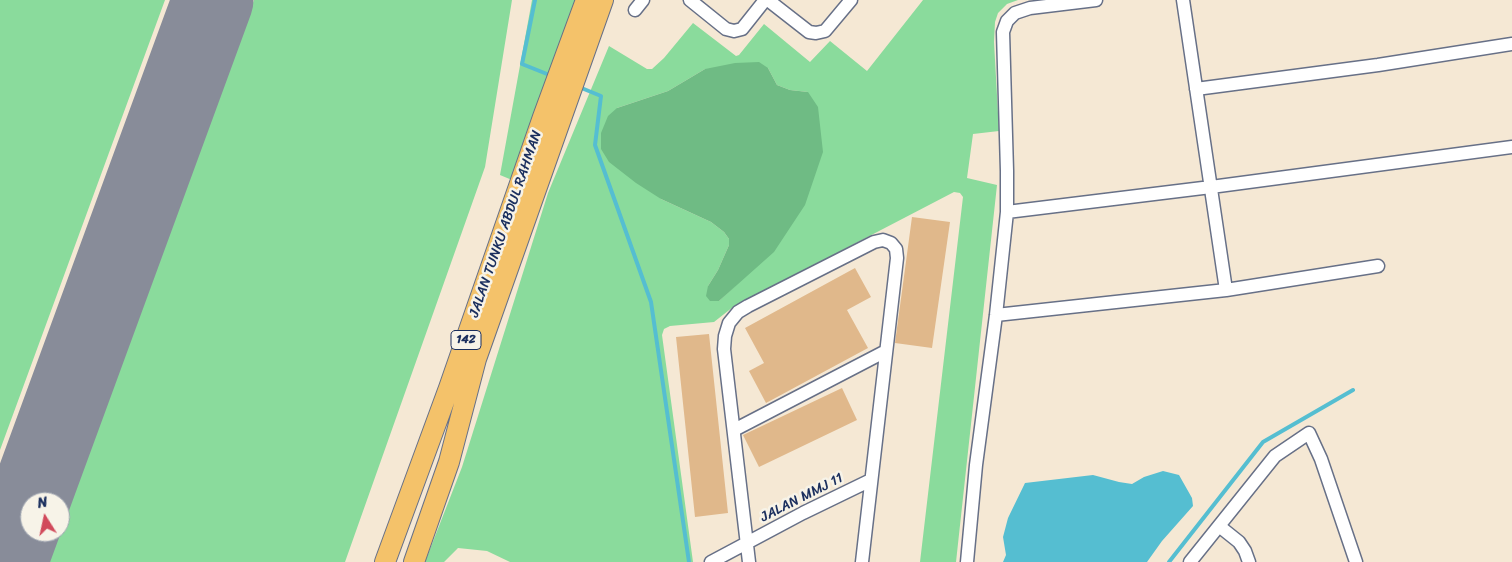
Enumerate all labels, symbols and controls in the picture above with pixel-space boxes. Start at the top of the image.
street label: JALAN TUNKU ABDUL RAHMAN [466,128,546,320]
road number: 142 [451,330,481,350]
street label: JALAN MMJ 11 [758,470,846,526]
text: N [36,490,49,516]
north arrow [20,492,70,542]

